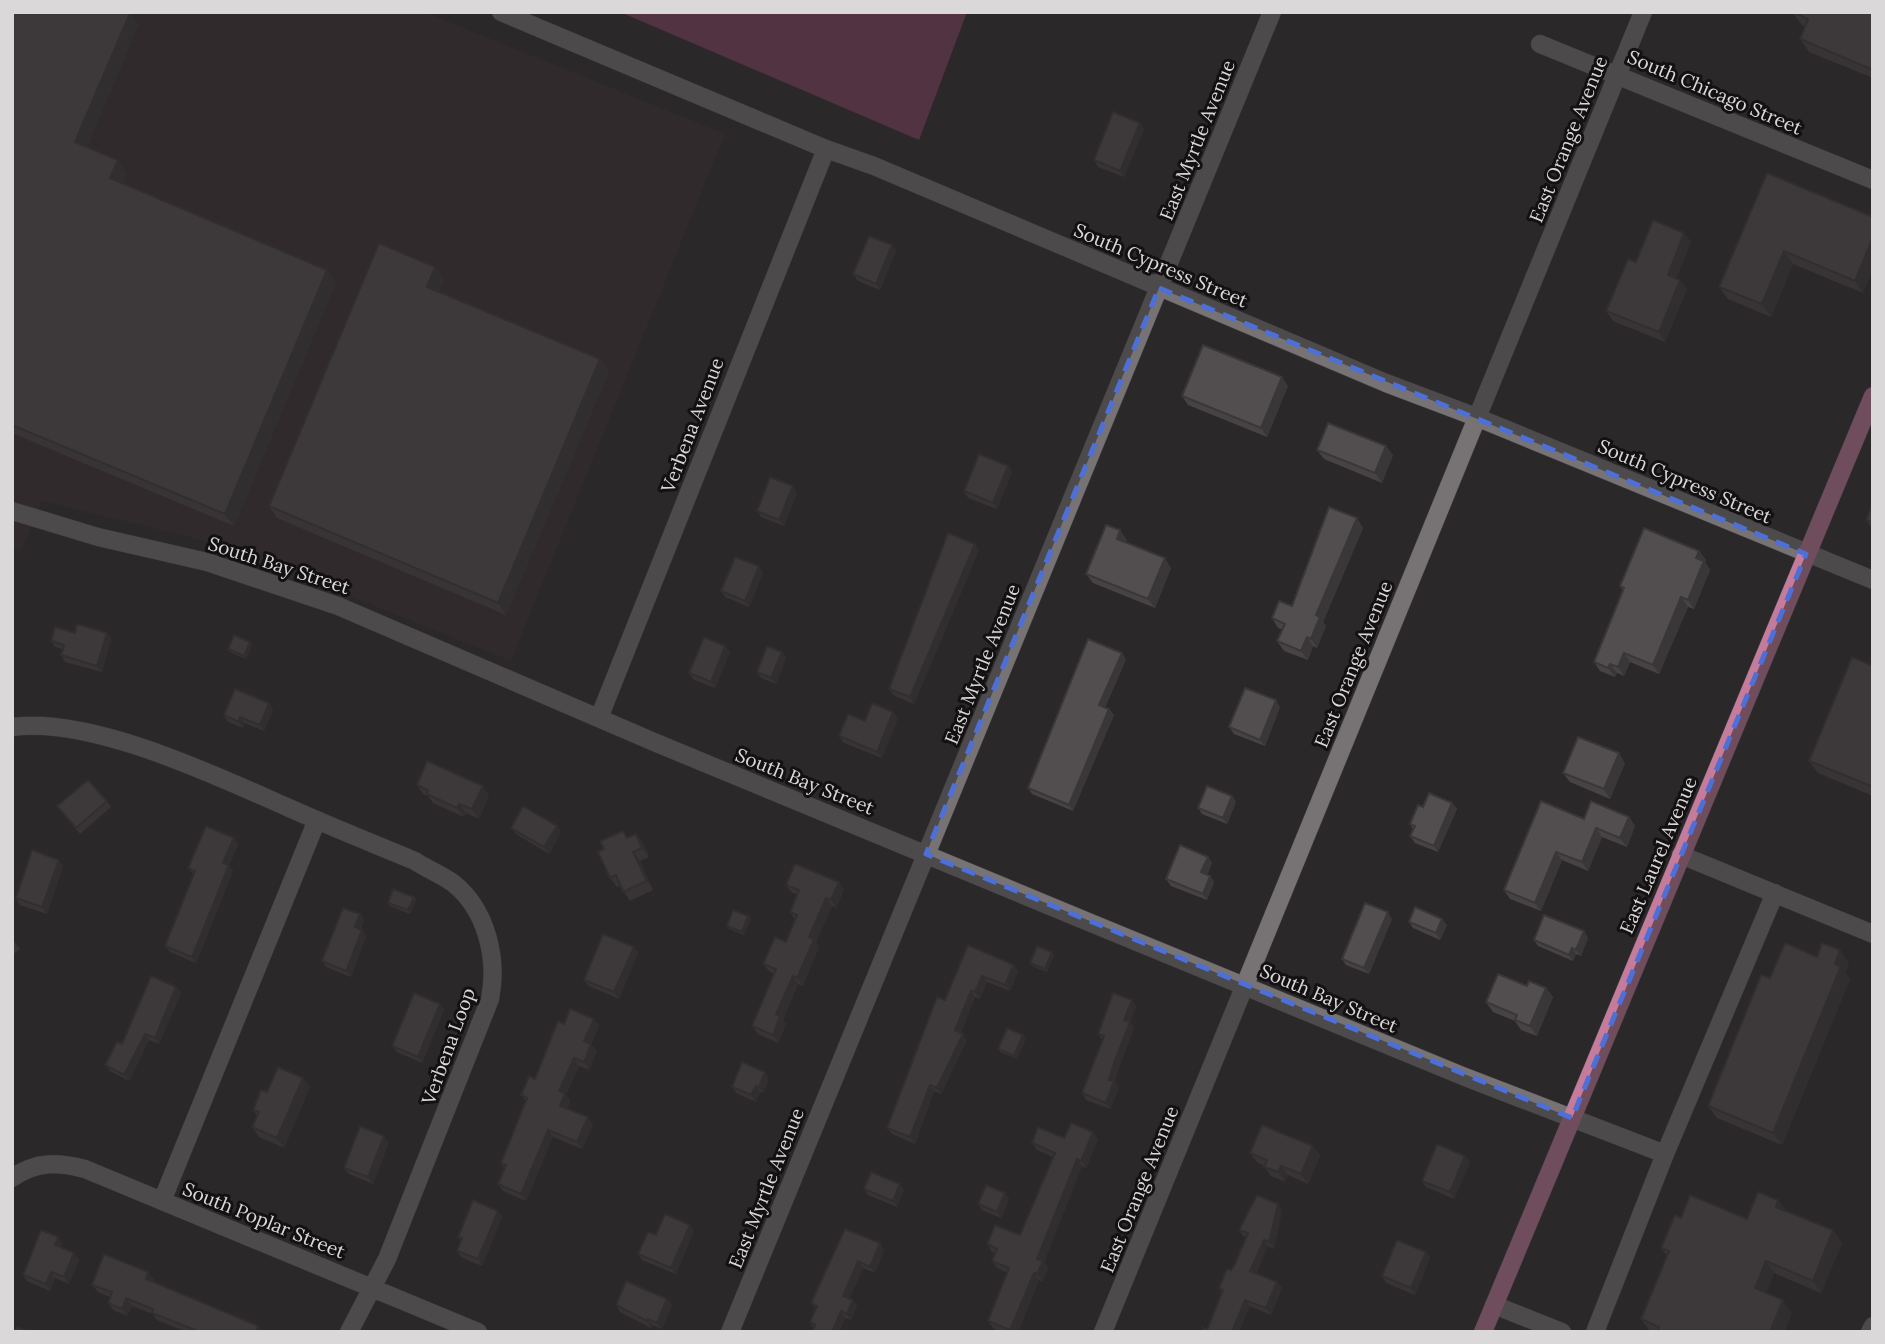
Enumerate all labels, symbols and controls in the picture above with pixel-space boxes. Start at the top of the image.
street label: South Chicago Street [1624,44,1806,140]
street label: East Orange Avenue [1524,52,1612,226]
street label: East Myrtle Avenue [1154,56,1240,224]
street label: South Cypress Street [1070,218,1252,313]
street label: Verbena Avenue [655,354,729,497]
street label: South Cypress Street [1594,434,1776,529]
street label: South Bay Street [205,531,353,599]
street label: East Orange Avenue [1309,577,1397,751]
street label: East Myrtle Avenue [939,580,1025,748]
street label: South Bay Street [732,742,878,820]
street label: East Laurel Avenue [1614,773,1702,937]
street label: South Bay Street [1257,958,1402,1038]
street label: Verbena Loop [415,984,480,1109]
street label: East Orange Avenue [1095,1102,1183,1276]
street label: East Myrtle Avenue [723,1104,809,1272]
street label: South Poplar Street [179,1177,349,1264]

